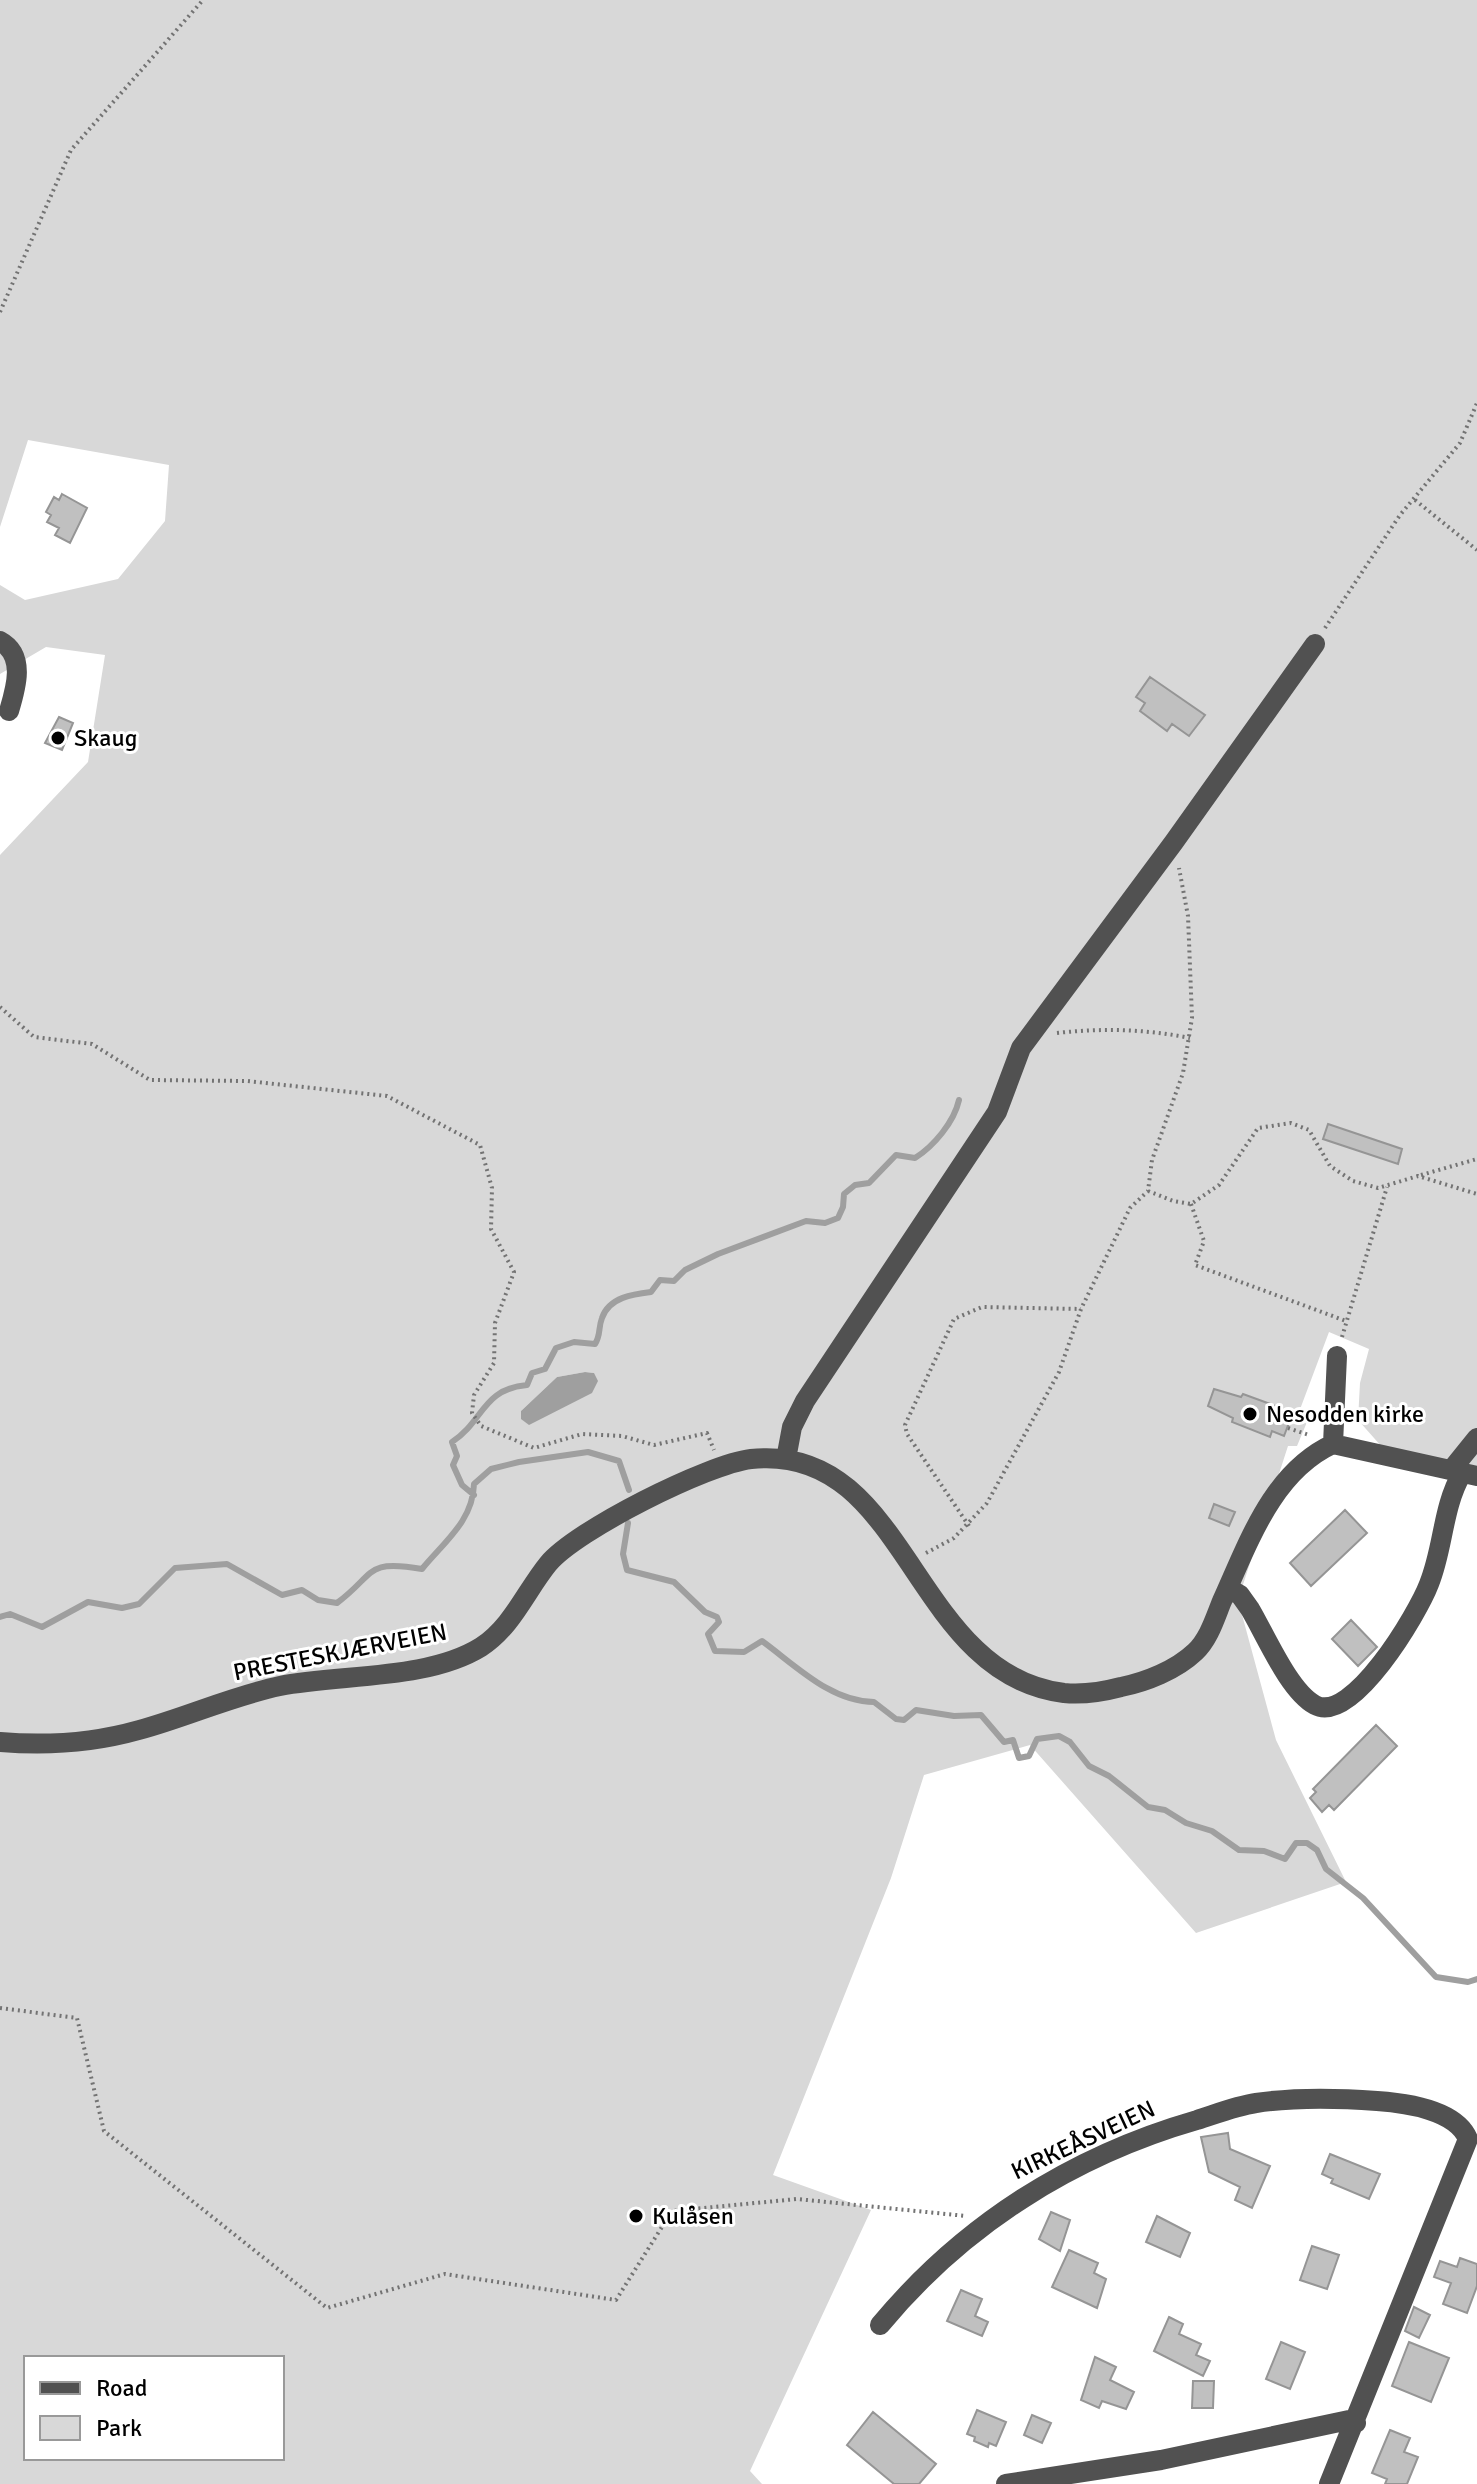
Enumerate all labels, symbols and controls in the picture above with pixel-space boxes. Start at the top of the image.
place label: Skaug [74,723,137,753]
marker: Skaug [49,729,67,747]
place label: Nesodden kirke [1266,1399,1424,1429]
marker: Nesodden kirke [1241,1405,1259,1423]
street label: PRESTESKJÆRVEIEN [231,1617,449,1687]
street label: KIRKEÅSVEIEN [1006,2094,1160,2186]
place label: Kulåsen [652,2201,734,2231]
marker: Kulåsen [627,2207,645,2225]
legend [24,2356,284,2460]
text: Road [96,2373,147,2403]
text: Park [96,2413,142,2443]

